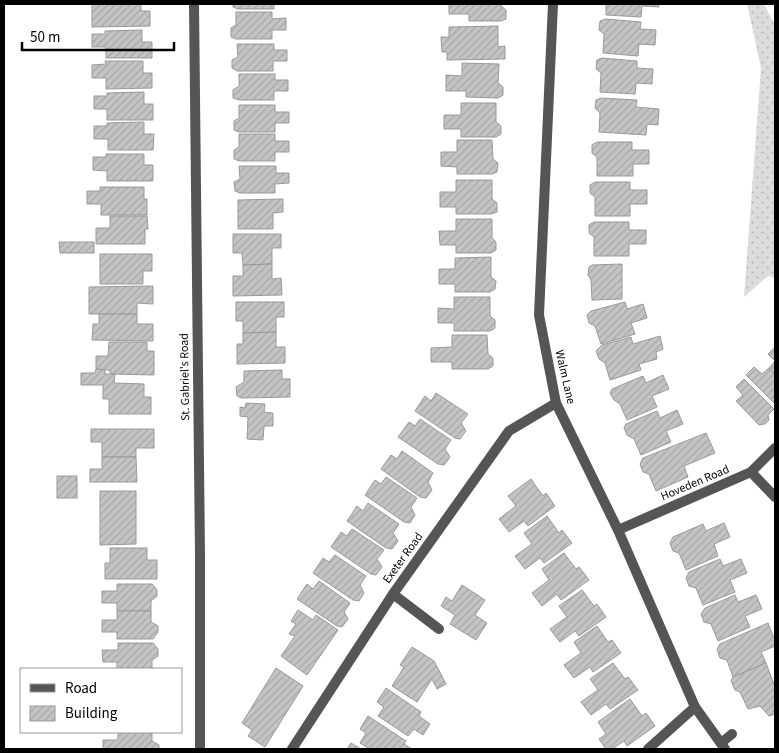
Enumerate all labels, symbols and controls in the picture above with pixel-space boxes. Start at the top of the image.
scale bar [22,20,175,52]
text: 50 m [30,27,60,48]
street label: St. Gabriel's Road [176,333,194,421]
street label: Walm Lane [551,348,579,406]
street label: Hoveden Road [658,461,732,505]
street label: Exeter Road [379,529,427,587]
legend [20,668,182,733]
text: Road [65,678,97,699]
text: Building [65,703,118,724]

